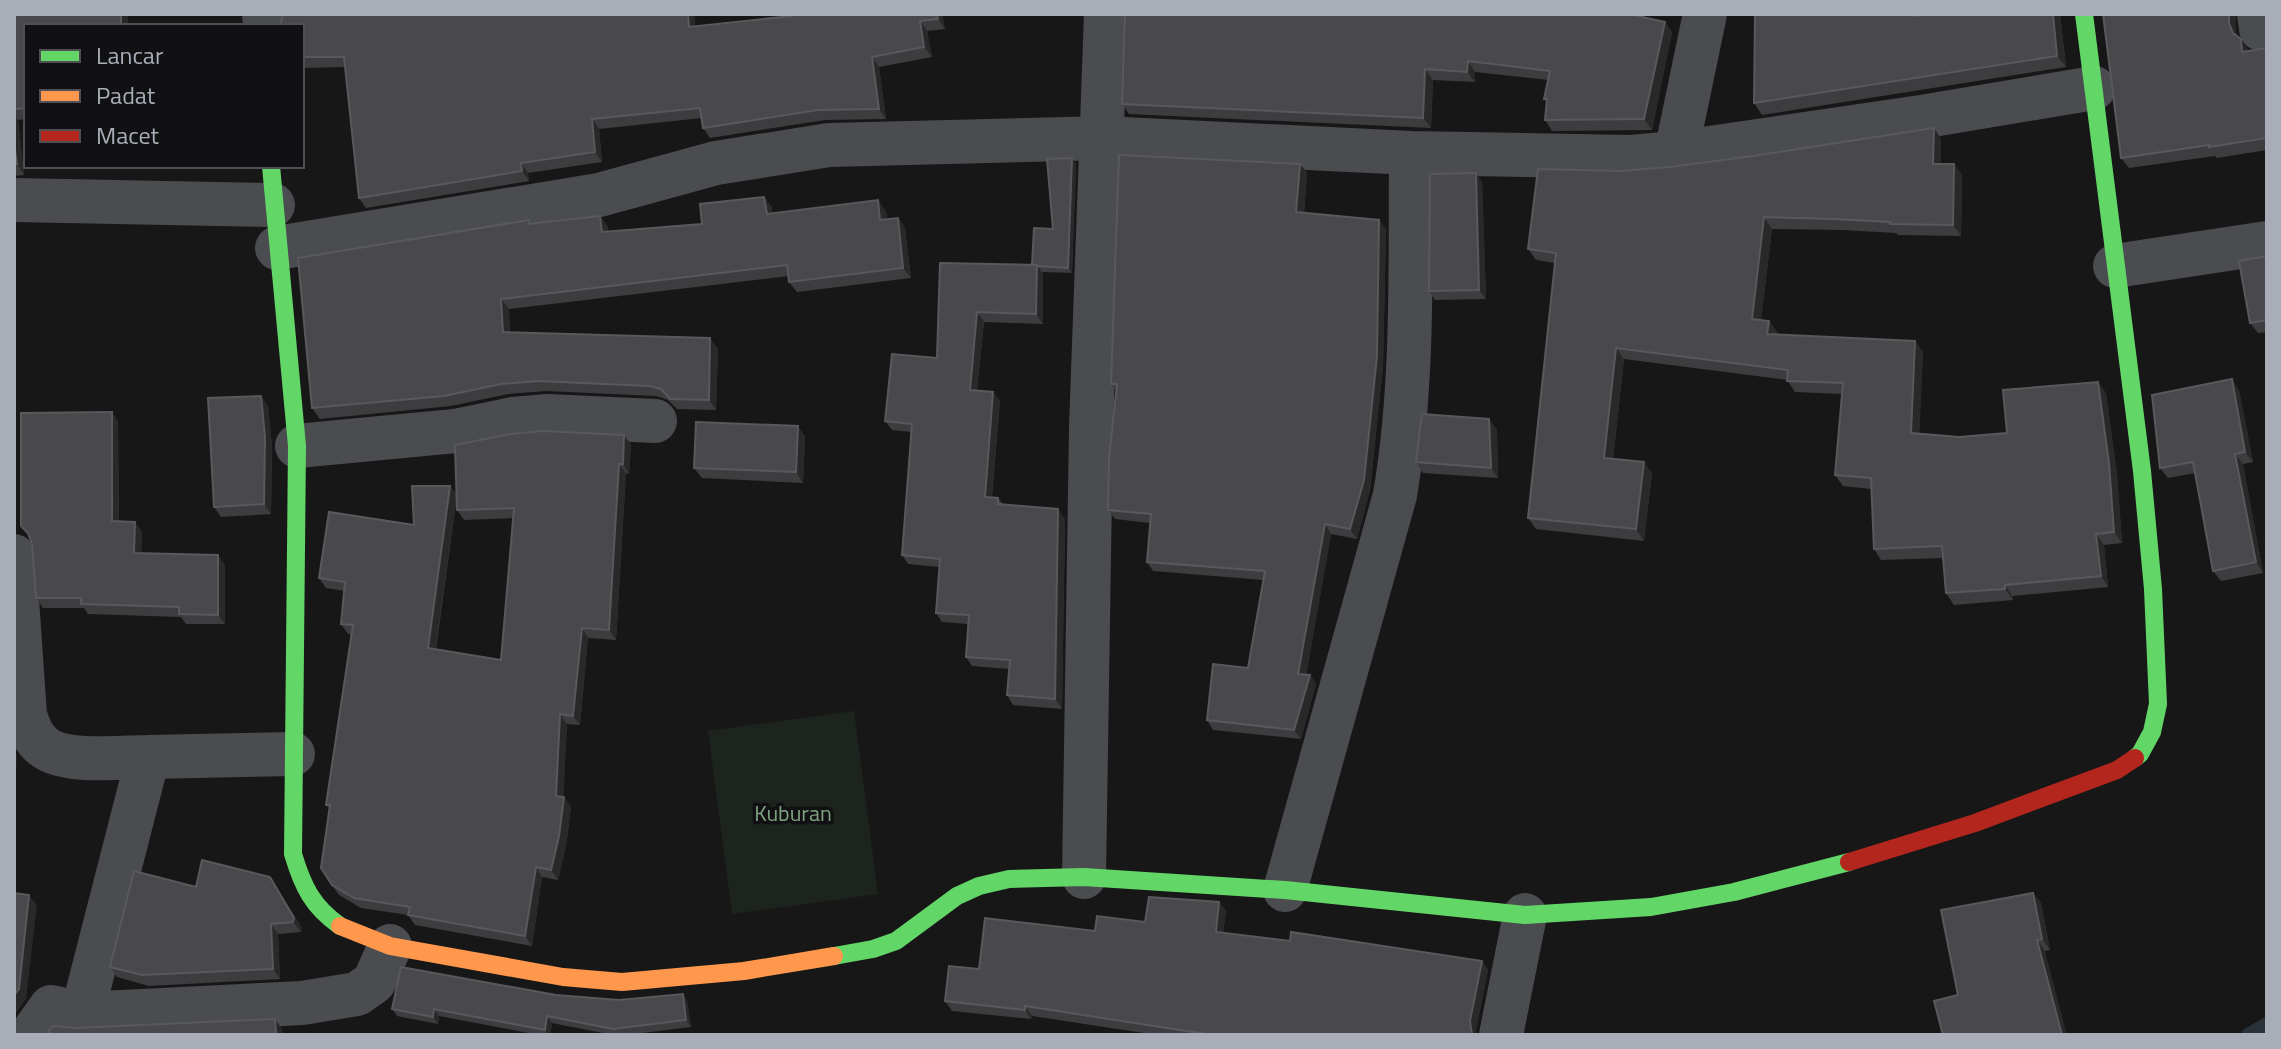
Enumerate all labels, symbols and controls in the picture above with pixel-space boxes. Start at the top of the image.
legend [24,24,304,168]
text: Lancar [96,37,163,73]
text: Padat [96,77,156,113]
text: Macet [96,117,160,153]
park label: Kuburan [754,796,832,830]

